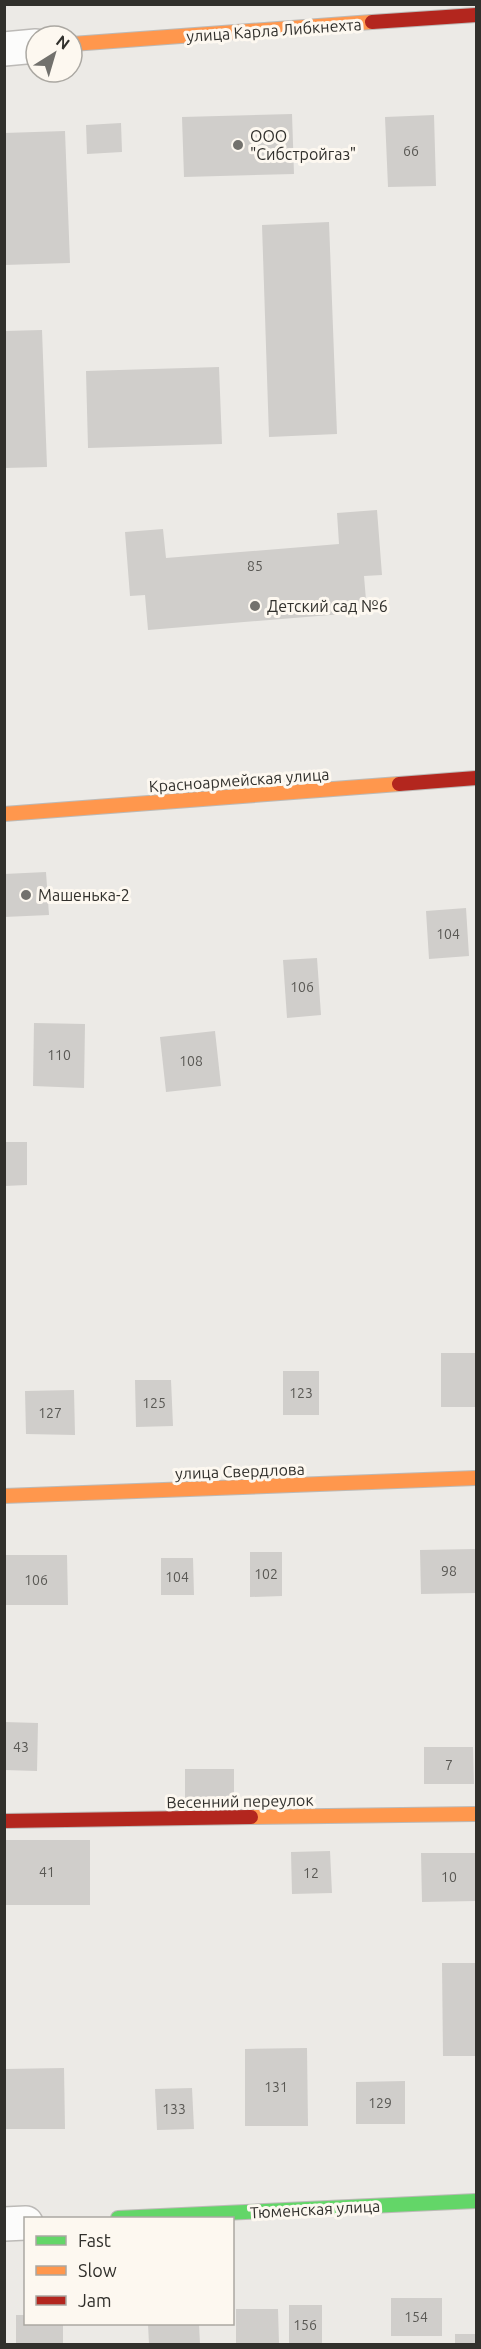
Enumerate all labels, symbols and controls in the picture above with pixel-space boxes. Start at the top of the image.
street label: улица Карла Либкнехта [186,15,362,45]
north arrow [24,24,84,84]
text: N [53,31,73,53]
place label: ООО "Сибстройгаз" [250,127,356,163]
marker: ООО "Сибстройгаз" [231,138,245,152]
house number: 66 [403,143,419,159]
house number: 85 [247,558,263,574]
place label: Детский сад №6 [267,597,388,615]
marker: Детский сад №6 [248,599,262,613]
street label: Красноармейская улица [148,765,330,795]
place label: Машенька-2 [38,886,130,904]
marker: Машенька-2 [19,888,33,902]
house number: 104 [436,926,460,942]
house number: 106 [290,979,314,995]
house number: 110 [47,1047,71,1063]
house number: 108 [179,1053,203,1069]
house number: 123 [289,1385,313,1401]
house number: 125 [142,1395,166,1411]
house number: 127 [38,1405,62,1421]
street label: улица Свердлова [175,1460,305,1482]
house number: 98 [441,1563,457,1579]
house number: 102 [254,1566,278,1582]
house number: 104 [165,1569,189,1585]
house number: 106 [24,1572,48,1588]
house number: 43 [13,1739,29,1755]
house number: 7 [445,1757,453,1773]
street label: Весенний переулок [166,1791,314,1811]
house number: 41 [39,1864,55,1880]
house number: 12 [303,1865,319,1881]
house number: 10 [441,1869,457,1885]
house number: 131 [264,2079,288,2095]
house number: 129 [368,2095,392,2111]
house number: 133 [162,2101,186,2117]
street label: Тюменская улица [249,2197,381,2221]
legend [24,2217,234,2325]
text: Fast [78,2230,111,2250]
text: Slow [78,2260,117,2280]
text: Jam [78,2290,112,2310]
house number: 154 [404,2309,428,2325]
house number: 156 [293,2317,317,2333]

